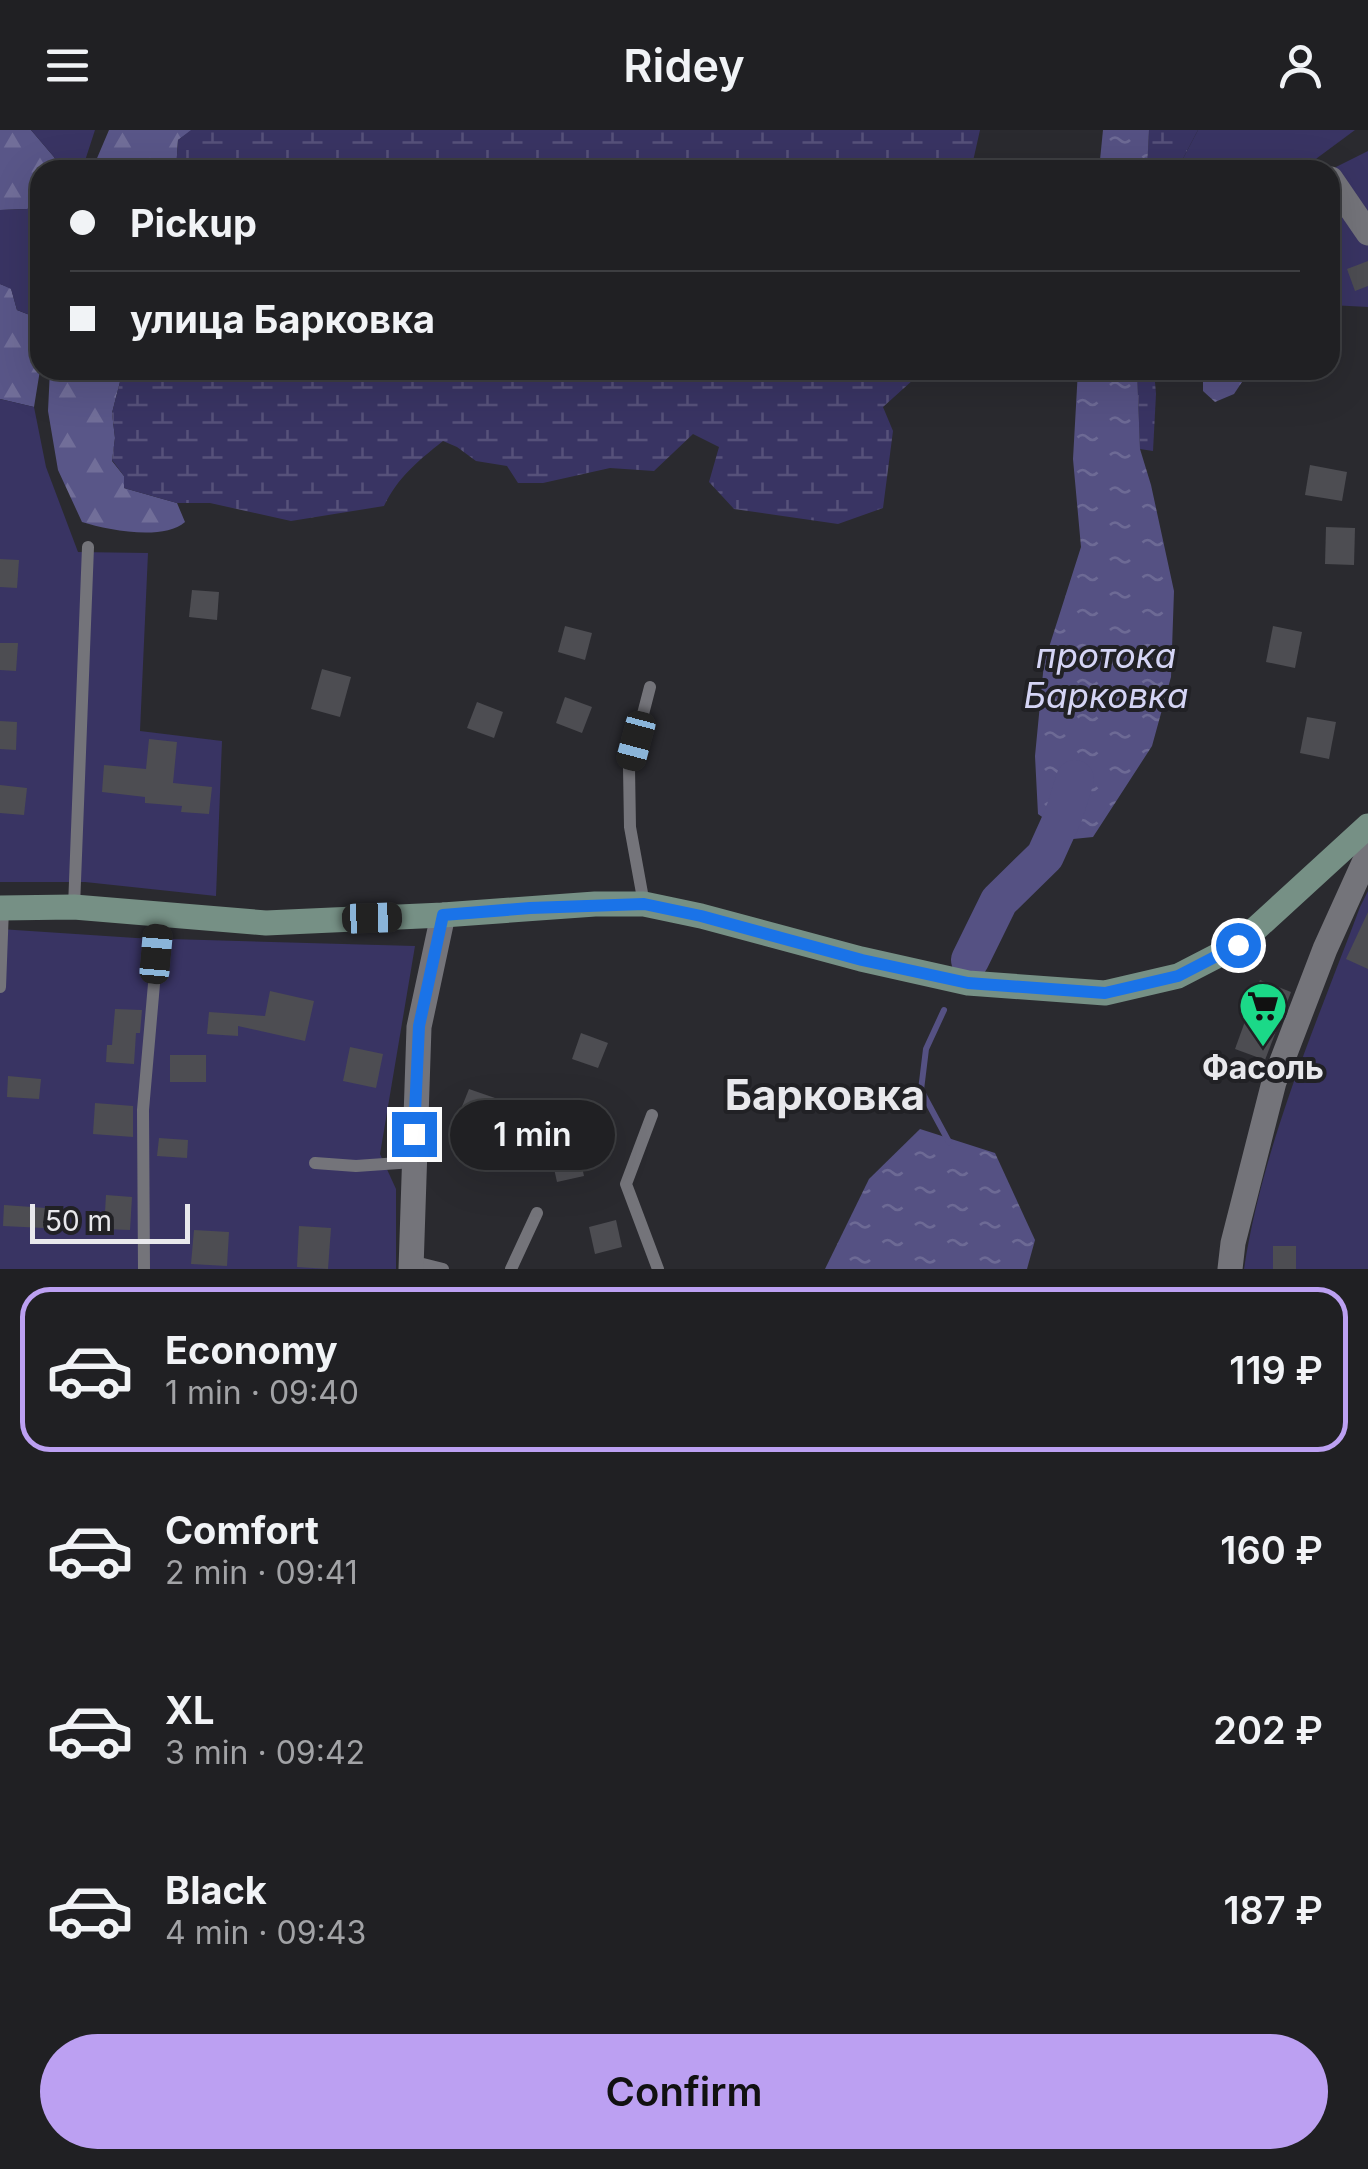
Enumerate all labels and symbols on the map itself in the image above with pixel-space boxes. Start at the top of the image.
water label: протока Барковка [1023,634,1189,716]
car [614,708,658,774]
car [341,902,403,934]
car [138,923,174,985]
route start [1216,923,1261,968]
supermarket icon: Фасоль [1237,980,1289,1048]
place label: Фасоль [1202,1048,1324,1087]
district label: Барковка [725,1069,925,1120]
callout: 1 min [449,1099,614,1169]
route end [392,1112,437,1157]
scale bar [30,1199,190,1244]

